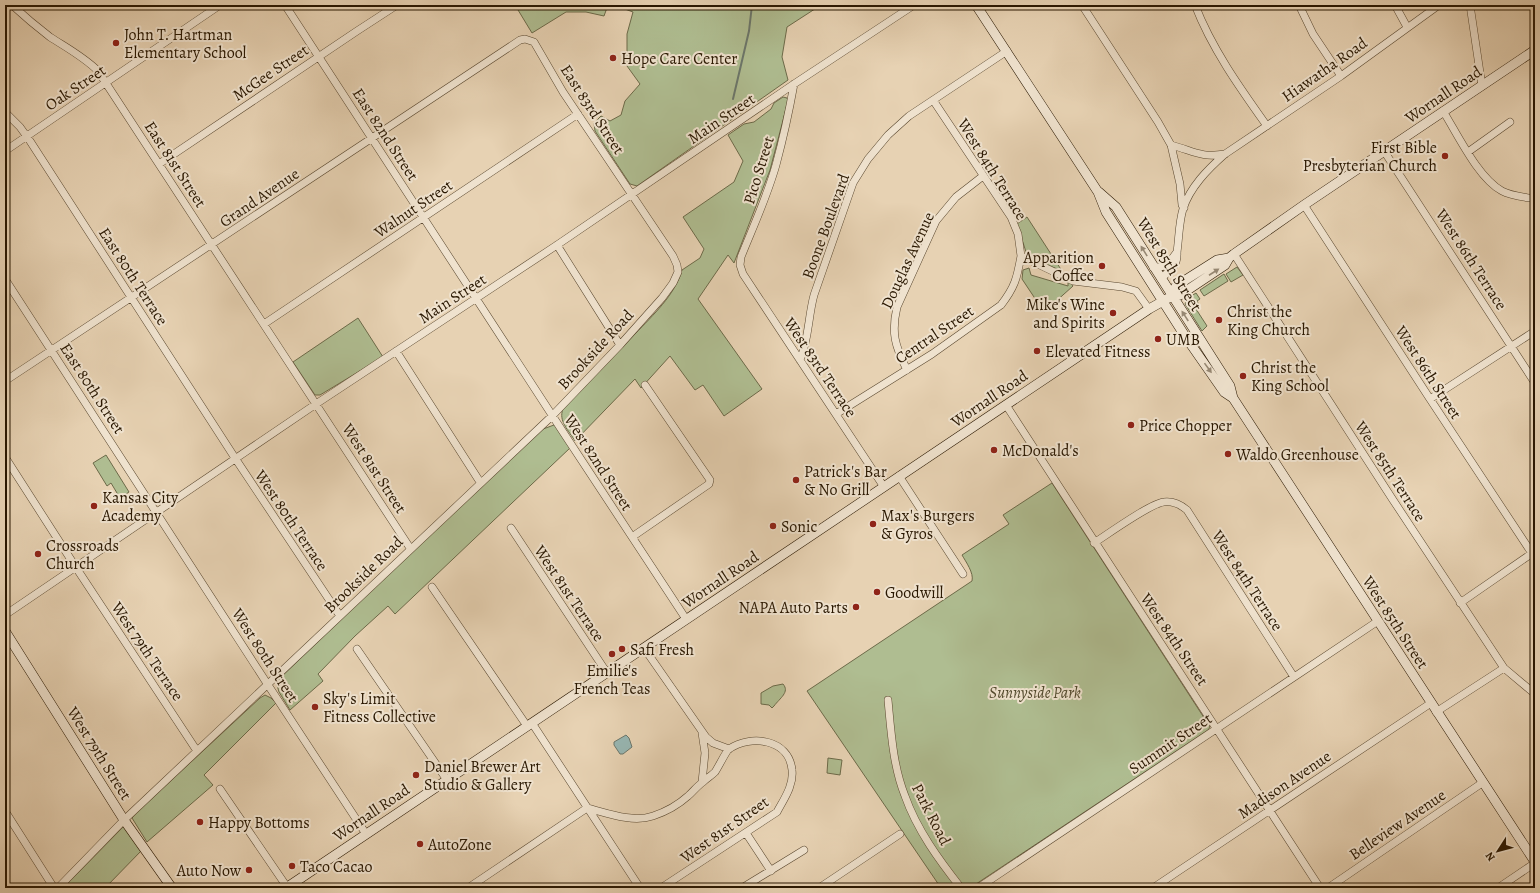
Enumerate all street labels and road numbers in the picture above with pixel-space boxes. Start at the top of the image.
street label: Hiawatha Road [1277,32,1372,107]
street label: McGee Street [228,39,313,106]
street label: Oak Street [41,59,110,116]
street label: East 83rd Street [555,60,629,159]
street label: Wornall Road [1400,61,1487,129]
street label: East 82nd Street [347,84,423,185]
street label: Main Street [684,88,759,149]
street label: West 84th Terrace [952,114,1032,225]
street label: East 81st Street [139,117,211,212]
street label: Pico Street [738,134,780,207]
street label: Grand Avenue [215,163,304,233]
street label: Boone Boulevard [797,170,855,282]
street label: Walnut Street [369,174,457,244]
street label: West 86th Terrace [1430,204,1512,314]
street label: Douglas Avenue [876,208,940,312]
street label: West 85th Street [1131,213,1207,316]
street label: East 80th Terrace [93,223,173,330]
street label: Main Street [414,269,491,329]
street label: Central Street [891,300,978,369]
street label: Brookside Road [553,304,639,395]
street label: West 83rd Terrace [778,312,862,422]
street label: West 86th Street [1389,321,1467,424]
street label: East 80th Street [55,339,130,438]
street label: Wornall Road [946,365,1033,433]
street label: West 82nd Street [558,409,638,515]
street label: West 85th Terrace [1349,416,1431,526]
street label: West 81st Street [336,418,411,518]
street label: West 80th Terrace [249,465,333,575]
street label: West 84th Terrace [1206,525,1288,635]
street label: Brookside Road [319,531,408,618]
street label: West 81st Terrace [528,540,610,646]
street label: Wornall Road [677,546,764,614]
street label: West 85th Street [1356,571,1433,673]
street label: West 84th Street [1135,588,1213,690]
street label: West 79th Terrace [105,597,188,705]
street label: West 80th Street [226,603,304,707]
street label: West 79th Street [61,702,137,804]
street label: Summit Street [1125,708,1217,780]
street label: Madison Avenue [1234,746,1335,824]
street label: Wornall Road [328,779,415,847]
street label: Park Road [906,780,956,849]
street label: Belleview Avenue [1345,784,1450,865]
street label: West 81st Street [675,791,773,869]

